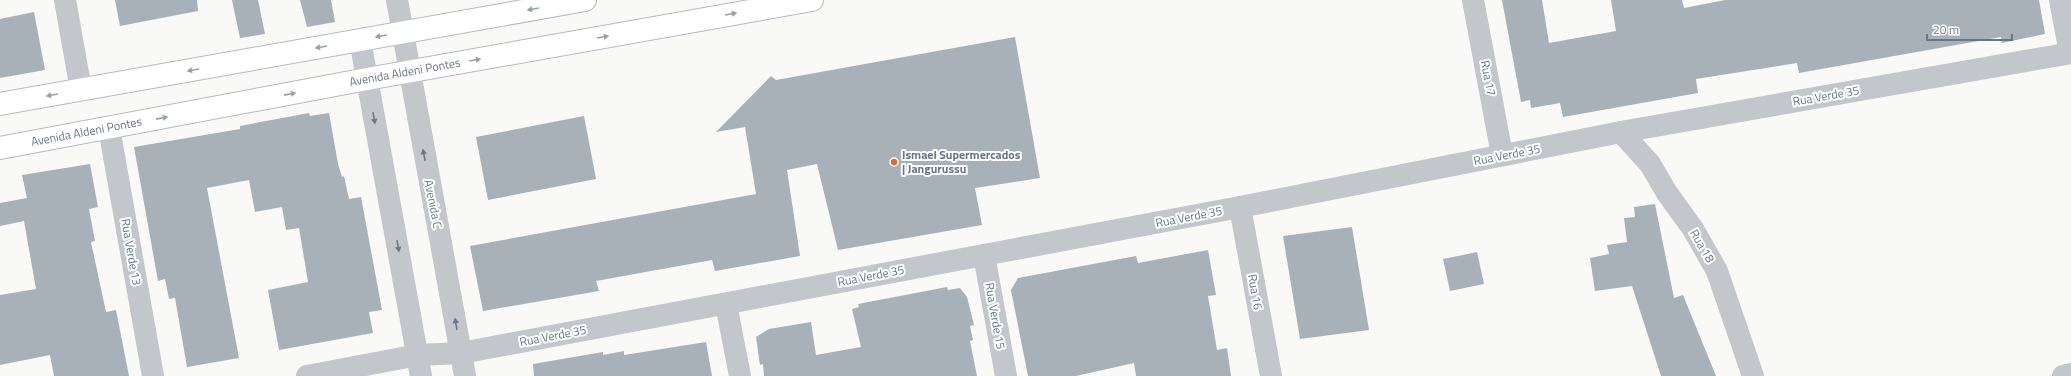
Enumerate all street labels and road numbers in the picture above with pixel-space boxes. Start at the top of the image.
street label: Avenida Aldeni Pontes [348,53,462,91]
street label: Rua 17 [1476,59,1501,97]
street label: Rua Verde 35 [1791,80,1861,111]
street label: Avenida Aldeni Pontes [29,111,144,151]
street label: Rua Verde 35 [1472,139,1542,170]
street label: Avenida C [419,178,448,230]
street label: Rua Verde 35 [1154,201,1224,232]
street label: Rua Verde 13 [116,217,147,287]
street label: Rua 18 [1685,225,1720,266]
street label: Rua Verde 35 [836,260,906,291]
street label: Rua 16 [1243,273,1268,311]
street label: Rua Verde 15 [980,281,1011,351]
street label: Rua Verde 35 [518,320,588,351]

